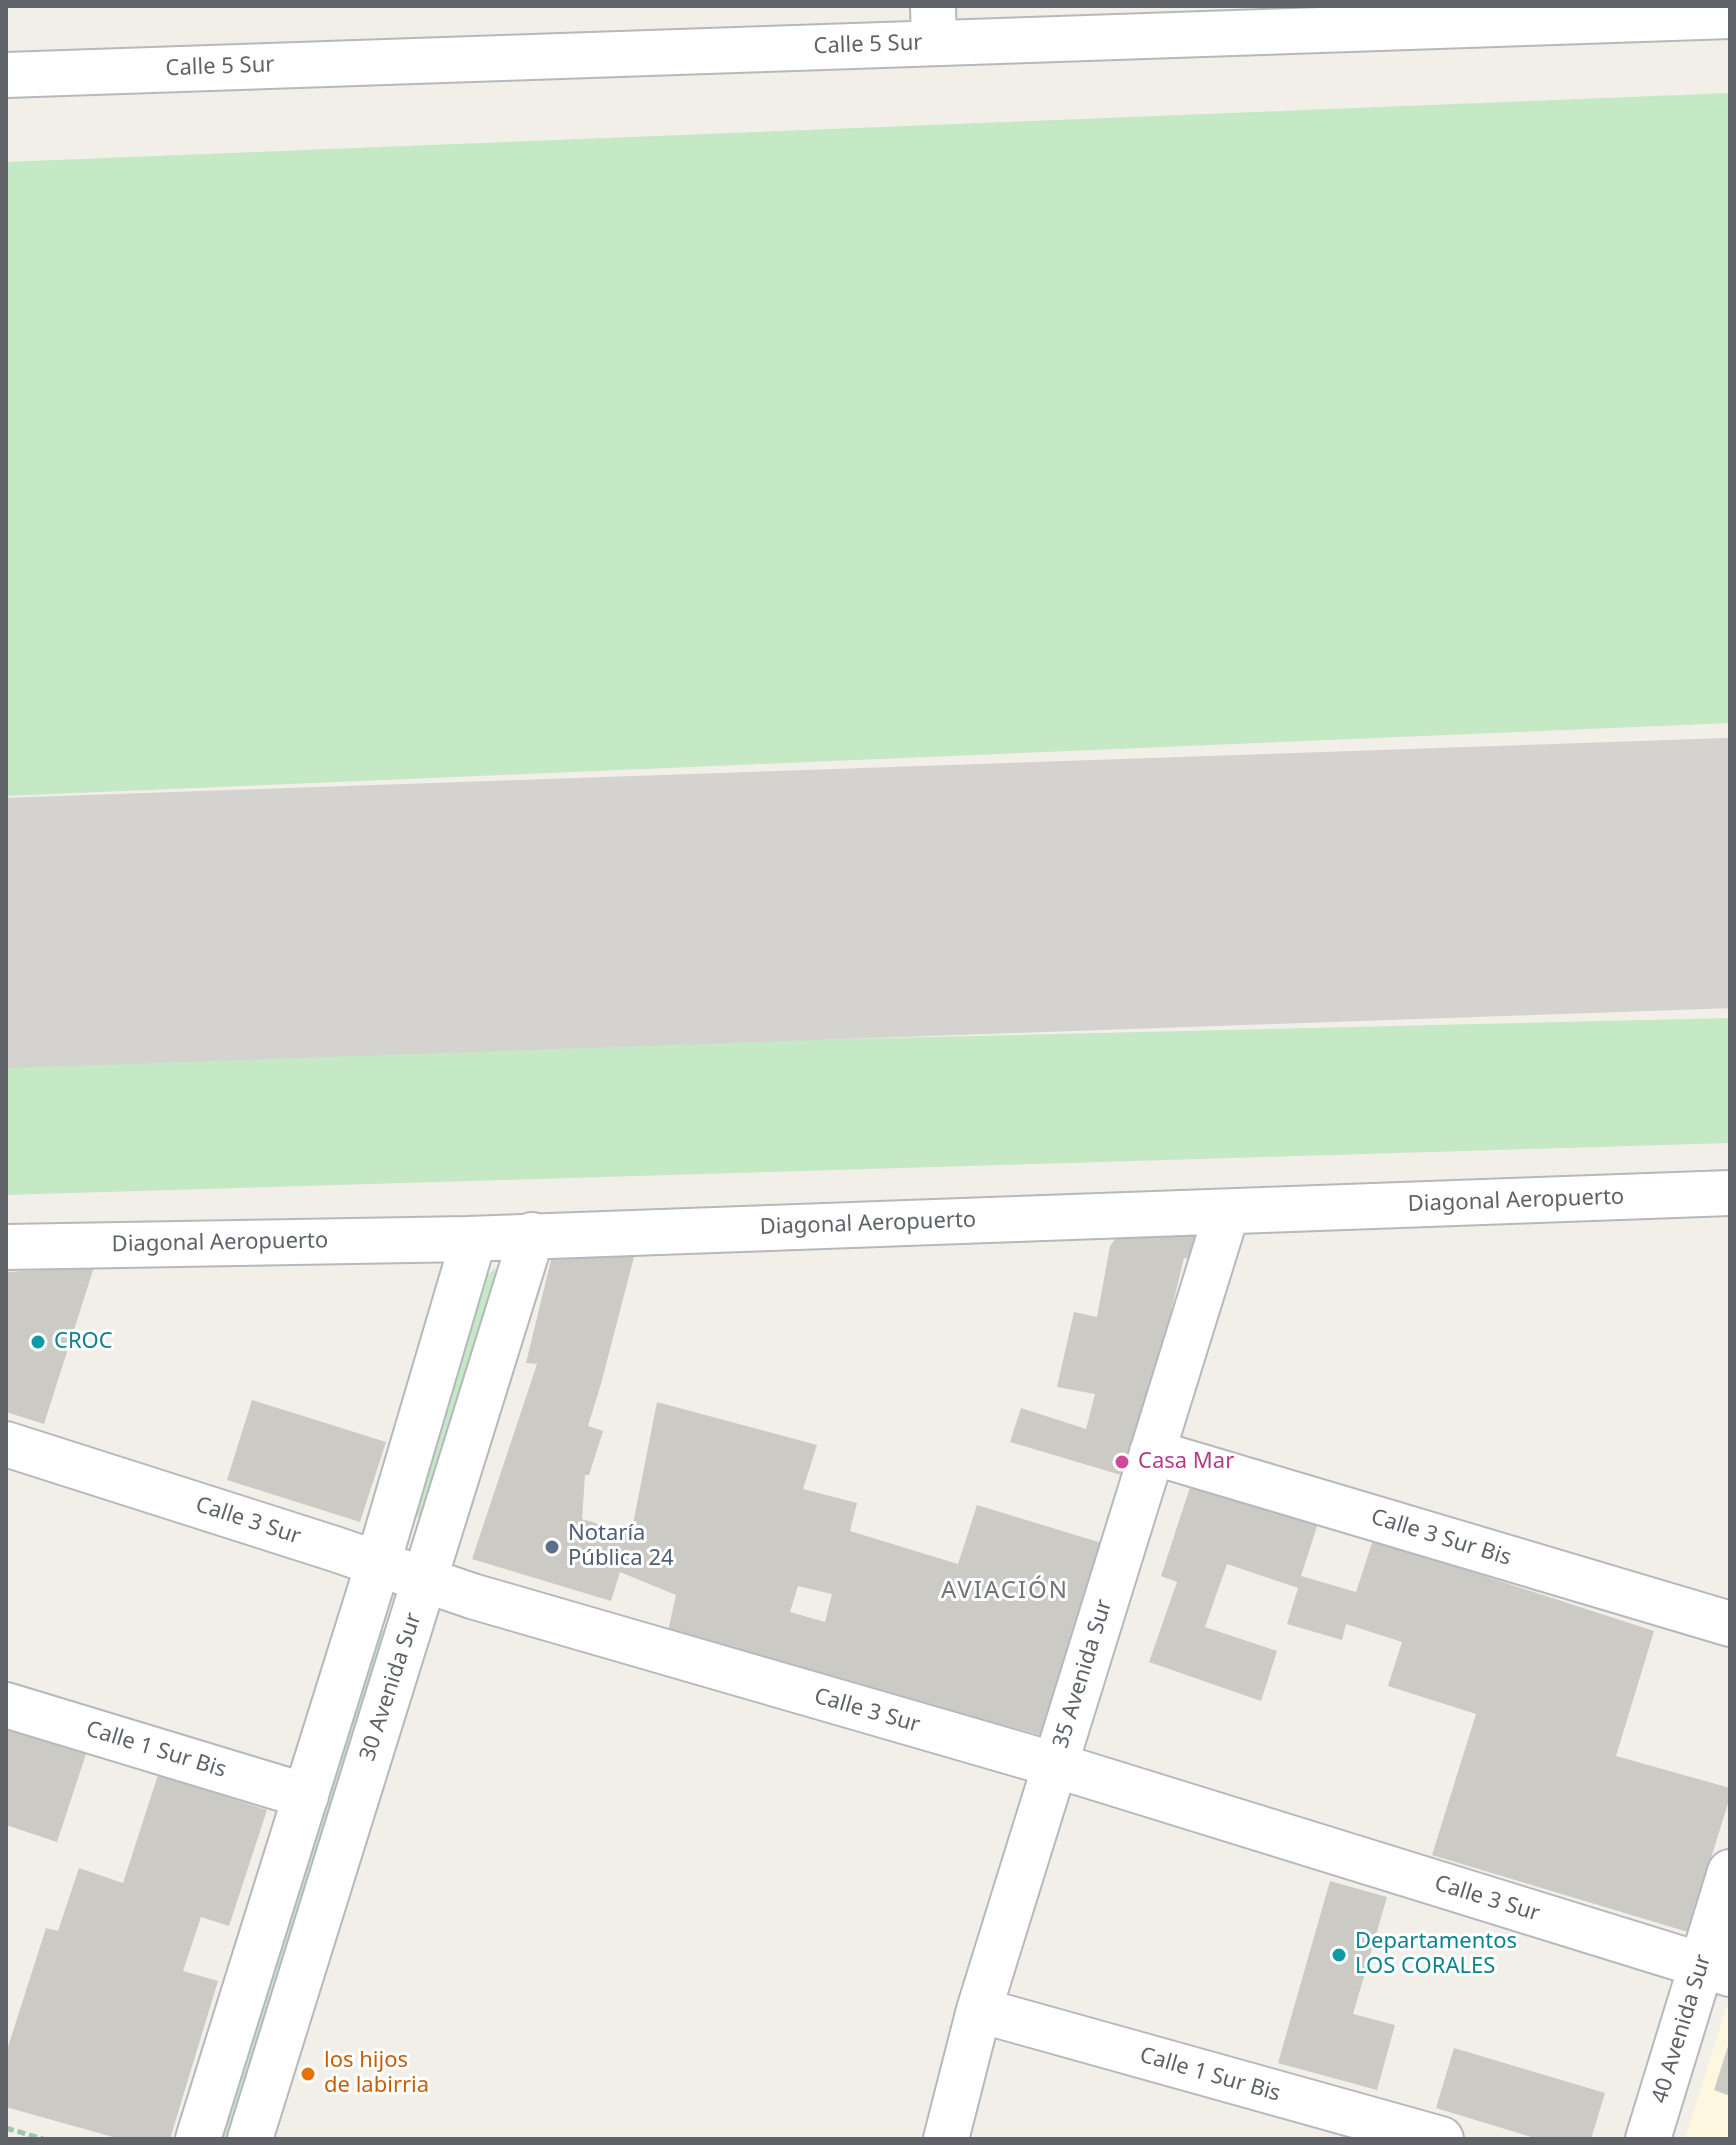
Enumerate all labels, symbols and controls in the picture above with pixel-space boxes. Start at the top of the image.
street label: Calle 5 Sur [813,30,923,60]
street label: Calle 5 Sur [165,52,275,82]
street label: Diagonal Aeropuerto [1407,1184,1625,1218]
street label: Diagonal Aeropuerto [759,1207,977,1241]
street label: Diagonal Aeropuerto [112,1228,328,1258]
place label: CROC [54,1329,113,1355]
marker: CROC [29,1333,47,1351]
place label: Casa Mar [1138,1449,1234,1475]
marker: Casa Mar [1113,1453,1131,1471]
street label: Calle 3 Sur [192,1492,304,1550]
street label: Calle 3 Sur Bis [1368,1504,1514,1572]
place label: Notaría Pública 24 [568,1521,674,1572]
marker: Notaría Pública 24 [543,1538,561,1556]
district label: AVIACIÓN [941,1577,1069,1605]
street label: 35 Avenida Sur [1048,1596,1118,1752]
street label: 30 Avenida Sur [355,1610,427,1764]
street label: Calle 3 Sur [811,1683,923,1739]
street label: Calle 1 Sur Bis [83,1716,229,1784]
street label: Calle 3 Sur [1431,1870,1543,1928]
place label: Departamentos LOS CORALES [1355,1929,1517,1980]
marker: Departamentos LOS CORALES [1330,1946,1348,1964]
street label: 40 Avenida Sur [1647,1951,1717,2107]
street label: Calle 1 Sur Bis [1137,2042,1283,2108]
place label: los hijos de labirria [324,2048,429,2100]
marker: los hijos de labirria [299,2065,317,2083]

